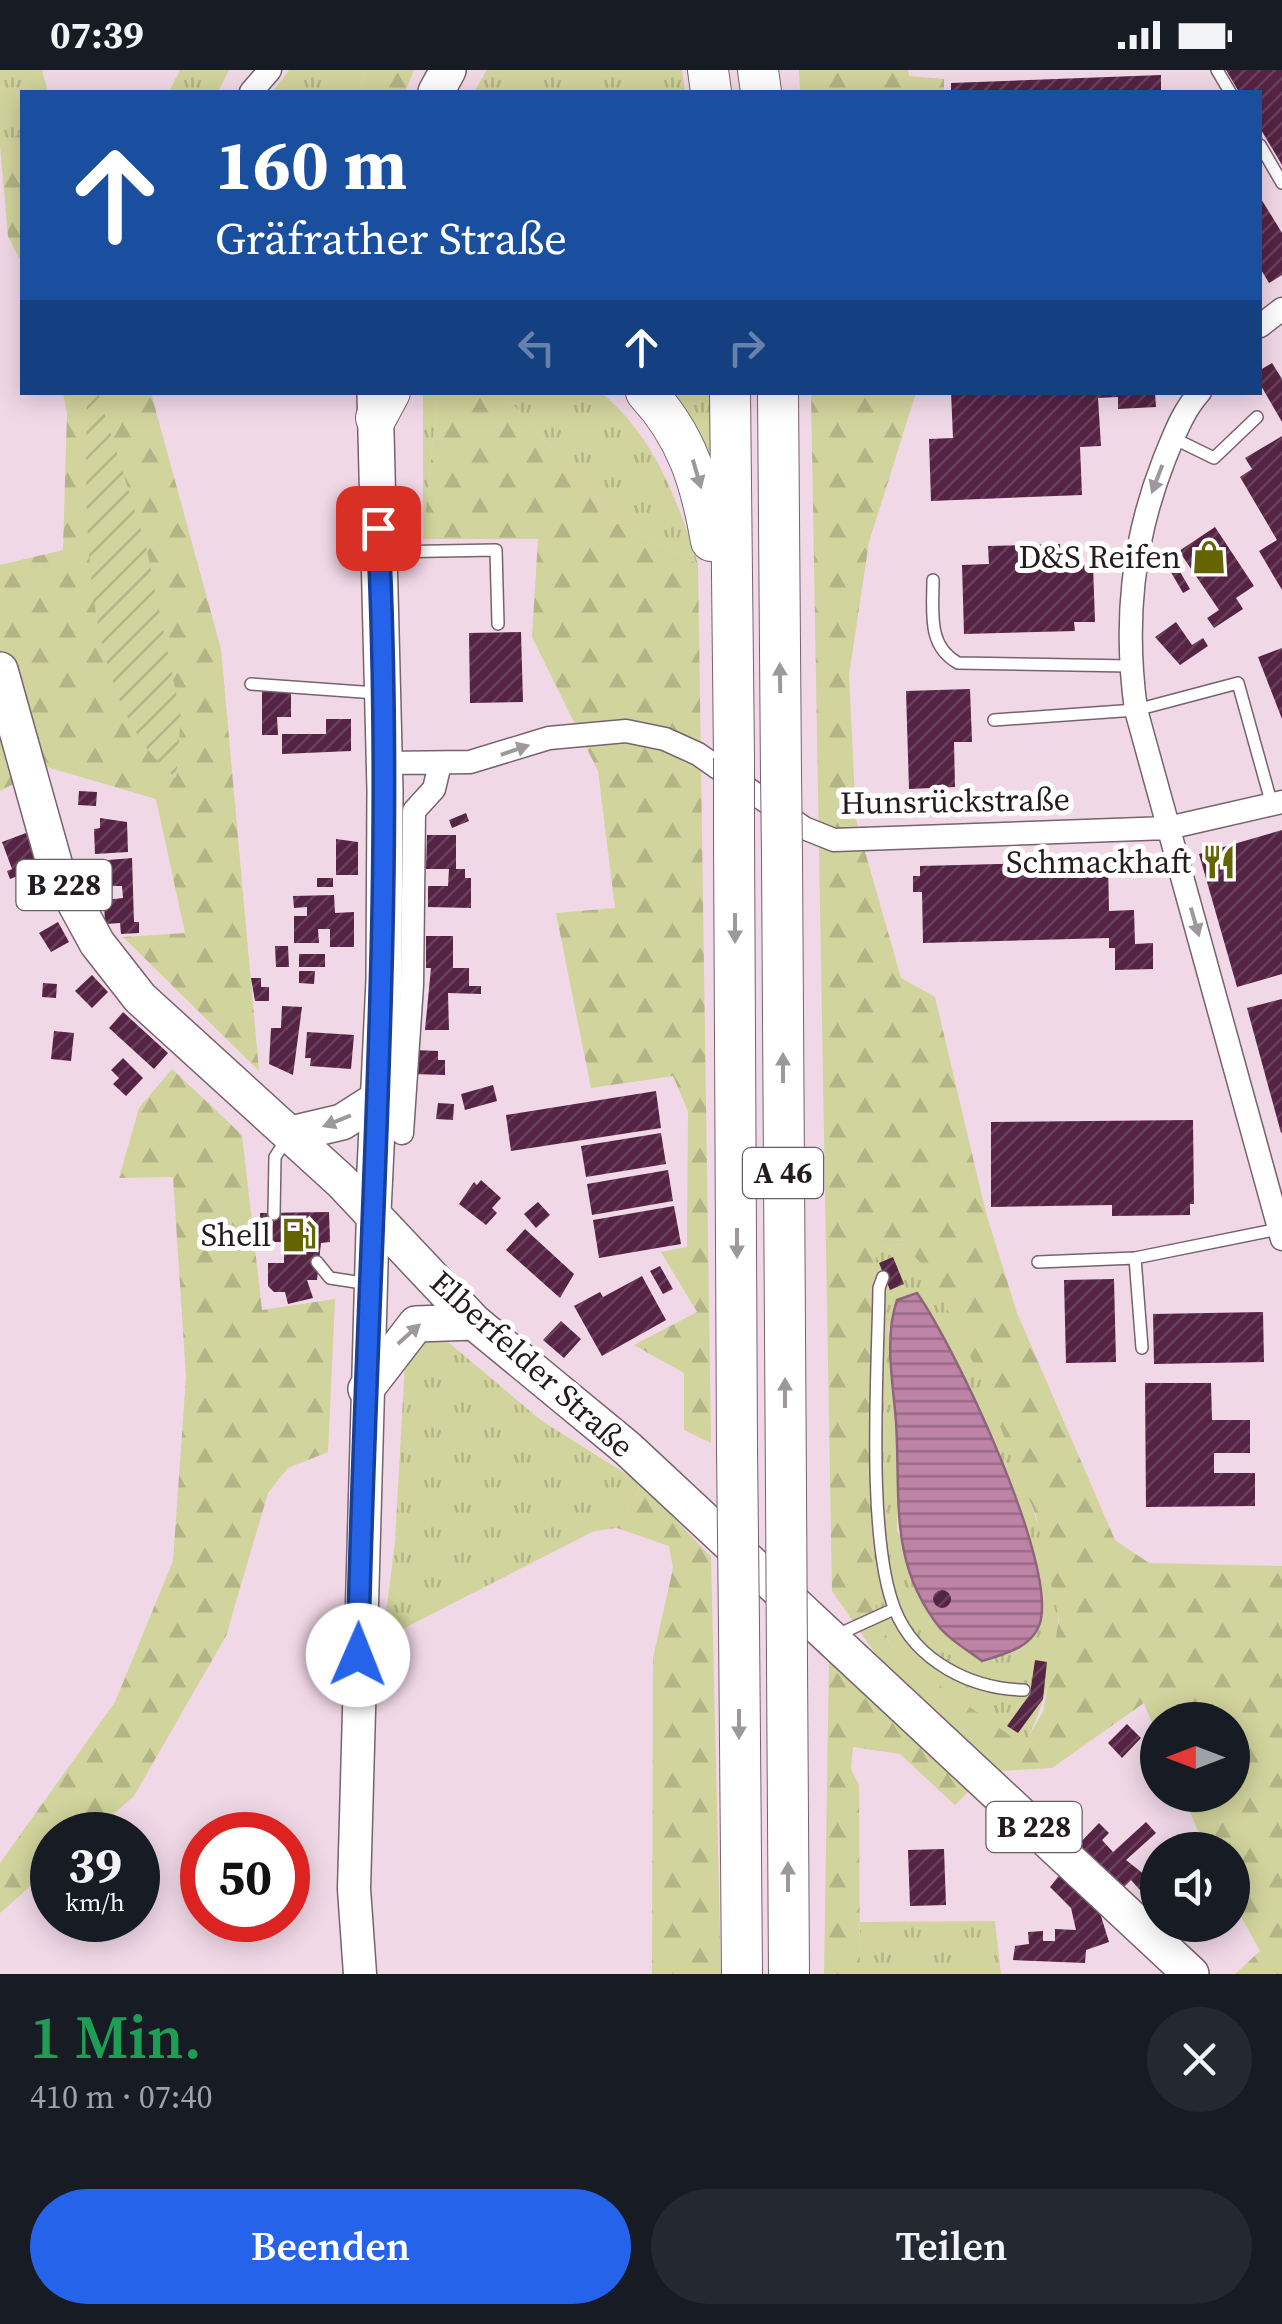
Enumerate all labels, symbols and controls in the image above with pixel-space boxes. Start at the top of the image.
text: 07:39 [50,9,144,61]
text: 160 m [215,116,407,212]
icon: ahead [50,130,180,260]
text: Gräfrather Straße [215,207,567,269]
icon: left [509,320,564,375]
icon: ahead [614,320,669,375]
icon: right [719,320,774,375]
one-way arrow [690,459,705,490]
one-way arrow [1149,464,1164,494]
pin [336,486,421,571]
icon: arrive [351,501,406,556]
place label: D&S Reifen [1018,535,1181,579]
shop icon: D&S Reifen [1190,538,1228,576]
one-way arrow [772,661,788,693]
one-way arrow [501,742,531,757]
street label: Hunsrückstraße [840,777,1070,825]
place label: Schmackhaft [1006,840,1191,884]
restaurant icon: Schmackhaft [1200,843,1238,881]
road number: B 228 [17,860,112,910]
one-way arrow [1187,906,1203,937]
one-way arrow [727,913,743,945]
one-way arrow [774,1051,790,1083]
one-way arrow [322,1114,352,1130]
road number: A 46 [743,1148,823,1198]
place label: Shell [201,1213,271,1257]
fuel station icon: Shell [280,1216,318,1254]
one-way arrow [729,1227,745,1259]
street label: Elberfelder Straße [421,1261,643,1467]
one-way arrow [396,1323,421,1345]
one-way arrow [777,1376,793,1408]
position arrow [306,1603,410,1707]
north arrow [1140,1702,1250,1812]
map controls [1140,1702,1250,1942]
one-way arrow [732,1708,748,1740]
road number: B 228 [986,1802,1082,1852]
speed limit sign: 50 [180,1812,310,1942]
text: 39 [68,1830,122,1899]
button: sound [1140,1832,1250,1942]
one-way arrow [780,1860,796,1892]
text: km/h [65,1885,125,1919]
text: 1 Min. [30,1996,202,2078]
button: close [1147,2007,1252,2112]
text: 410 m · 07:40 [30,2075,212,2119]
button: Beenden [30,2189,631,2304]
button: Teilen [651,2189,1252,2304]

